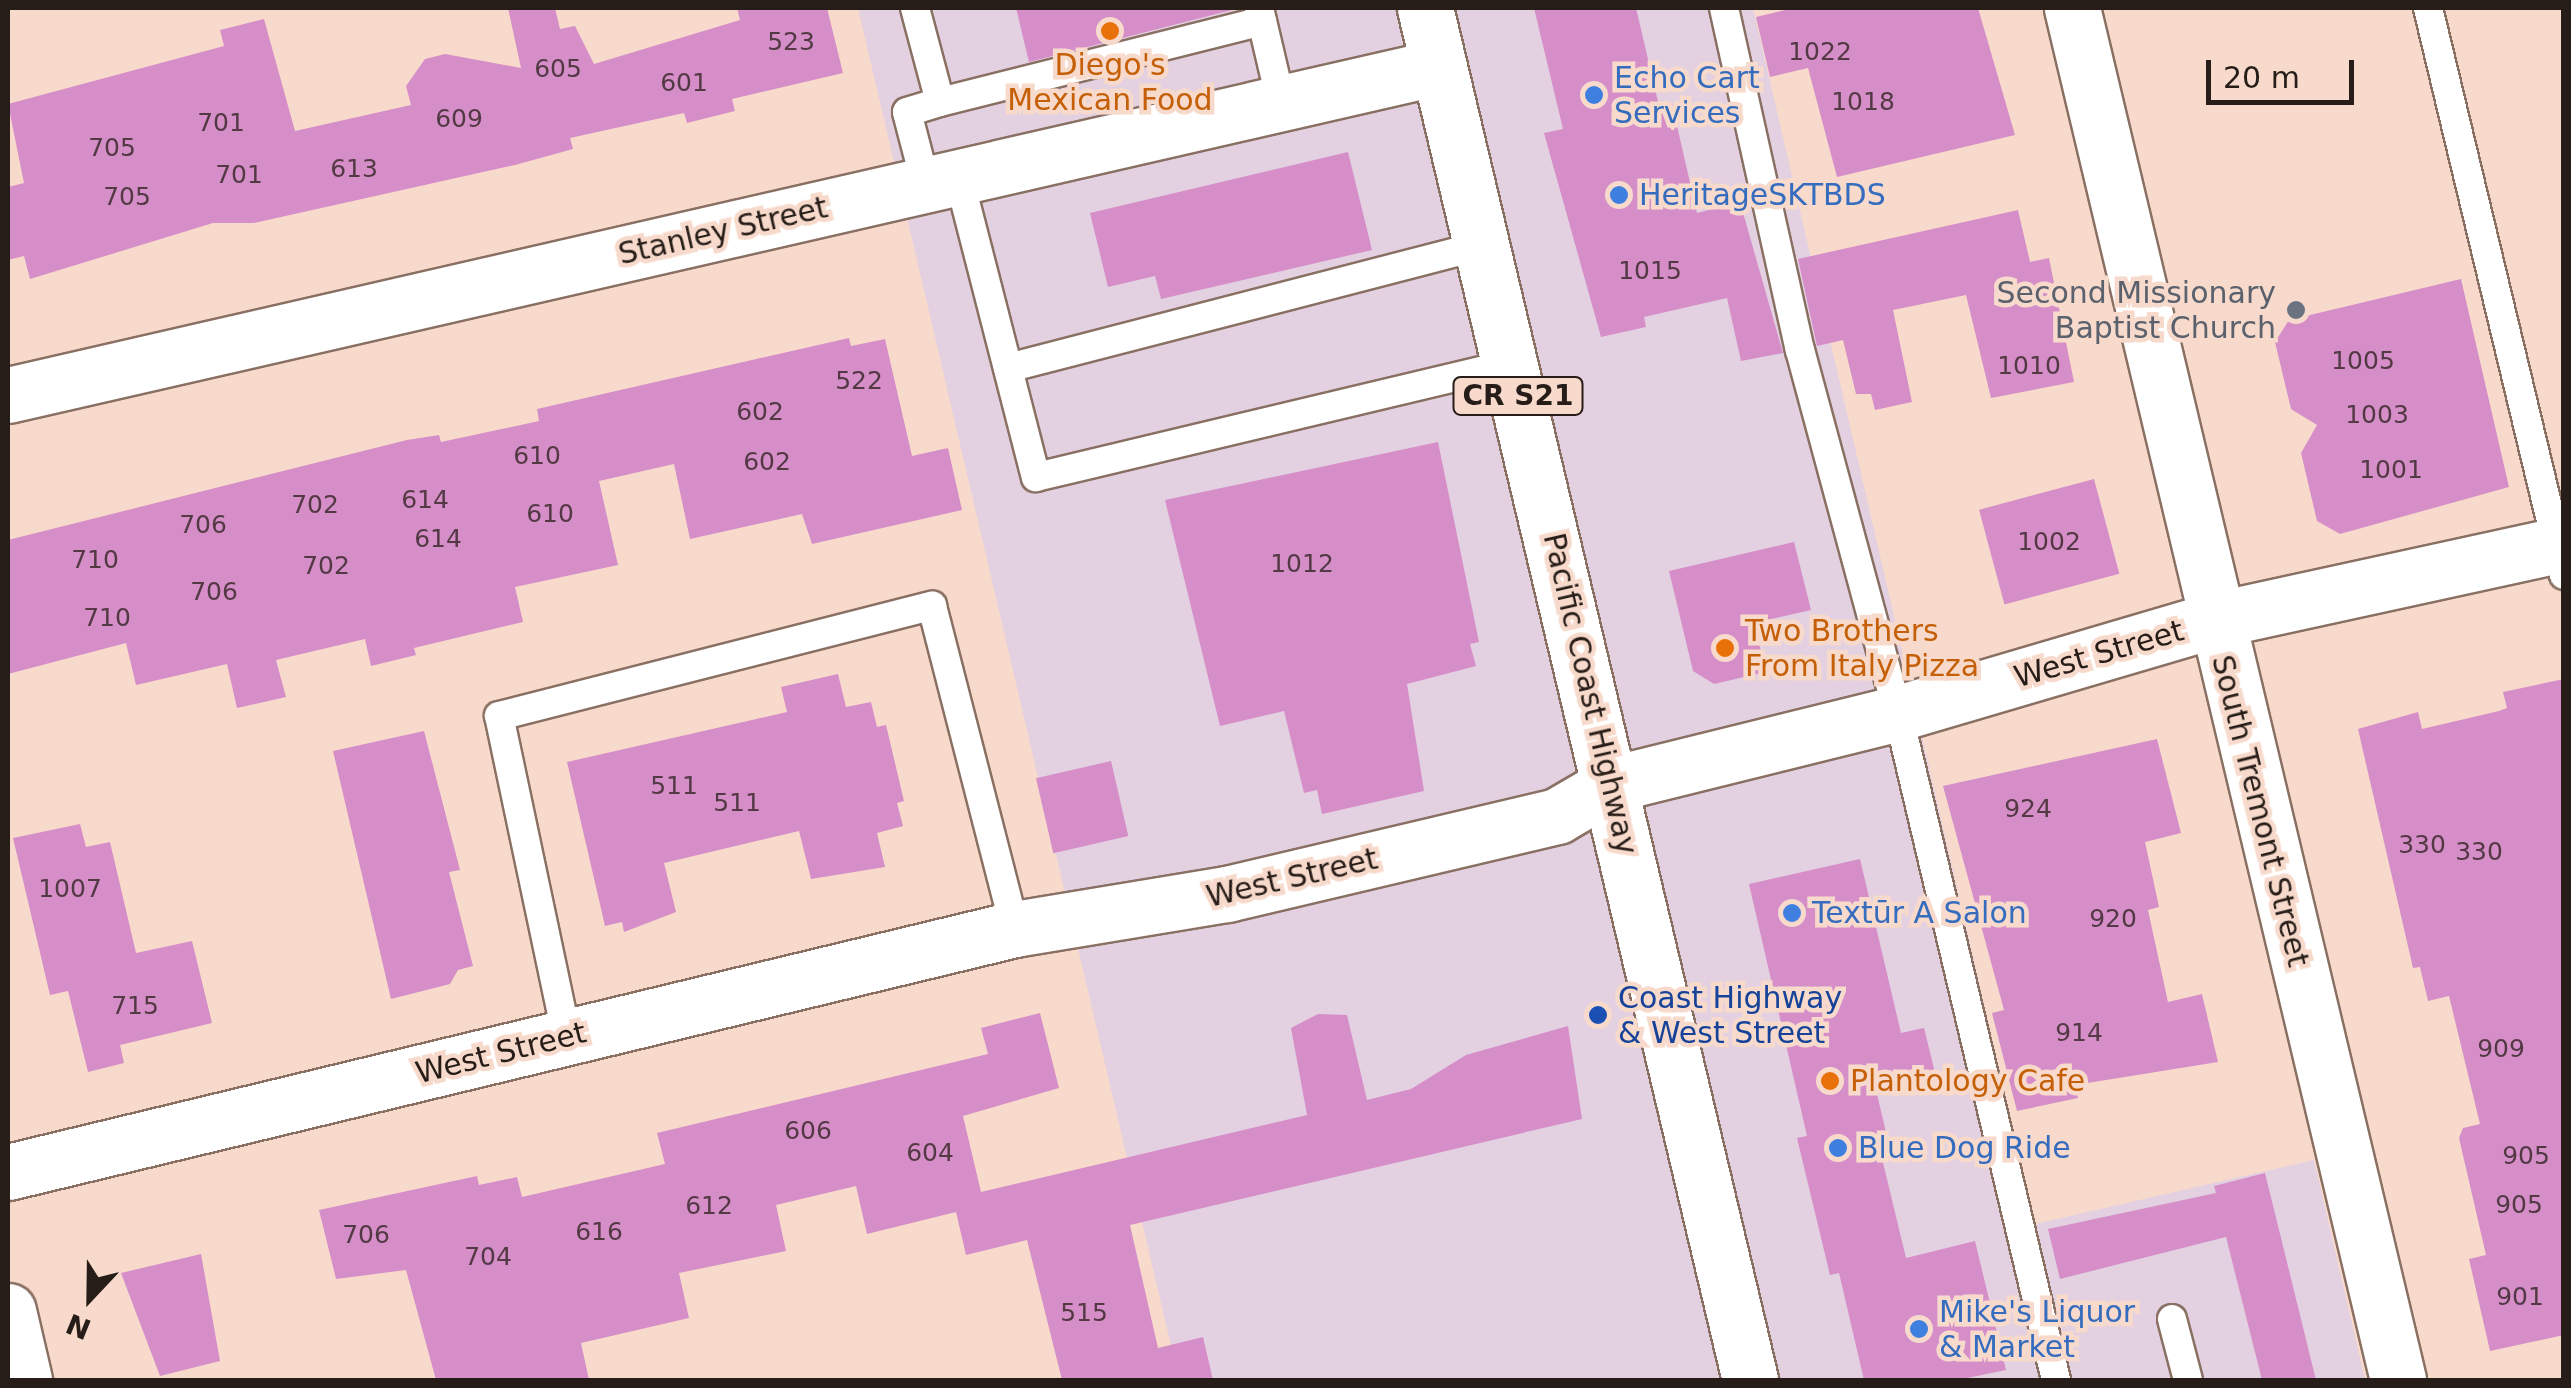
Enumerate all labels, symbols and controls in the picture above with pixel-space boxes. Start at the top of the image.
marker: Diego's Mexican Food [1099,20,1121,42]
house number: 523 [767,27,815,57]
house number: 1022 [1788,37,1852,67]
scale bar [2211,40,2358,102]
place label: Diego's Mexican Food [1007,47,1213,118]
house number: 605 [534,54,582,84]
place label: Echo Cart Services [1614,60,1760,130]
text: 20 m [2223,60,2300,95]
house number: 601 [660,68,708,98]
marker: Echo Cart Services [1583,84,1605,106]
house number: 1018 [1831,87,1895,117]
house number: 609 [435,104,483,134]
house number: 701 [197,108,245,138]
house number: 705 [88,133,136,163]
house number: 613 [330,154,378,184]
house number: 701 [215,160,263,190]
place label: HeritageSKTBDS [1639,177,1886,213]
house number: 705 [103,182,151,212]
marker: HeritageSKTBDS [1608,184,1630,206]
street label: Stanley Street [615,189,831,273]
house number: 1015 [1618,256,1682,286]
place label: Second Missionary Baptist Church [1996,275,2276,346]
marker: Second Missionary Baptist Church [2285,299,2307,321]
house number: 1005 [2331,346,2395,376]
house number: 1010 [1997,351,2061,381]
house number: 522 [835,366,883,396]
road number: CR S21 [1450,373,1586,419]
house number: 602 [736,397,784,427]
house number: 1003 [2345,400,2409,430]
house number: 610 [513,441,561,471]
house number: 602 [743,447,791,477]
house number: 1001 [2359,455,2423,485]
house number: 614 [401,485,449,515]
house number: 702 [291,490,339,520]
house number: 610 [526,499,574,529]
house number: 706 [179,510,227,540]
house number: 614 [414,524,462,554]
house number: 1002 [2017,527,2081,557]
street label: Pacific Coast Highway [1535,530,1645,858]
house number: 710 [71,545,119,575]
house number: 1012 [1270,549,1334,579]
house number: 702 [302,551,350,581]
house number: 706 [190,577,238,607]
house number: 710 [83,603,131,633]
place label: Two Brothers From Italy Pizza [1745,613,1979,684]
street label: West Street [2010,613,2188,695]
marker: Two Brothers From Italy Pizza [1714,637,1736,659]
street label: South Tremont Street [2204,651,2316,971]
house number: 511 [650,771,698,801]
house number: 511 [713,788,761,818]
house number: 924 [2004,794,2052,824]
house number: 330 [2398,830,2446,860]
house number: 330 [2455,837,2503,867]
street label: West Street [1203,841,1381,915]
house number: 1007 [38,874,102,904]
place label: Textūr A Salon [1812,895,2027,931]
marker: Textūr A Salon [1781,902,1803,924]
house number: 920 [2089,904,2137,934]
place label: Coast Highway & West Street [1618,980,1842,1050]
house number: 715 [111,991,159,1021]
marker: Coast Highway & West Street [1587,1004,1609,1026]
street label: West Street [412,1014,590,1092]
house number: 914 [2055,1018,2103,1048]
house number: 909 [2477,1034,2525,1064]
place label: Plantology Cafe [1850,1063,2085,1099]
marker: Plantology Cafe [1819,1070,1841,1092]
house number: 606 [784,1116,832,1146]
place label: Blue Dog Ride [1858,1130,2071,1166]
marker: Blue Dog Ride [1827,1137,1849,1159]
house number: 604 [906,1138,954,1168]
house number: 905 [2502,1141,2550,1171]
house number: 905 [2495,1190,2543,1220]
house number: 612 [685,1191,733,1221]
house number: 616 [575,1217,623,1247]
house number: 706 [342,1220,390,1250]
house number: 704 [464,1242,512,1272]
north arrow [40,1248,140,1348]
house number: 901 [2496,1282,2544,1312]
place label: Mike's Liquor & Market [1939,1294,2135,1364]
house number: 515 [1060,1298,1108,1328]
text: N [62,1307,96,1346]
marker: Mike's Liquor & Market [1908,1318,1930,1340]

